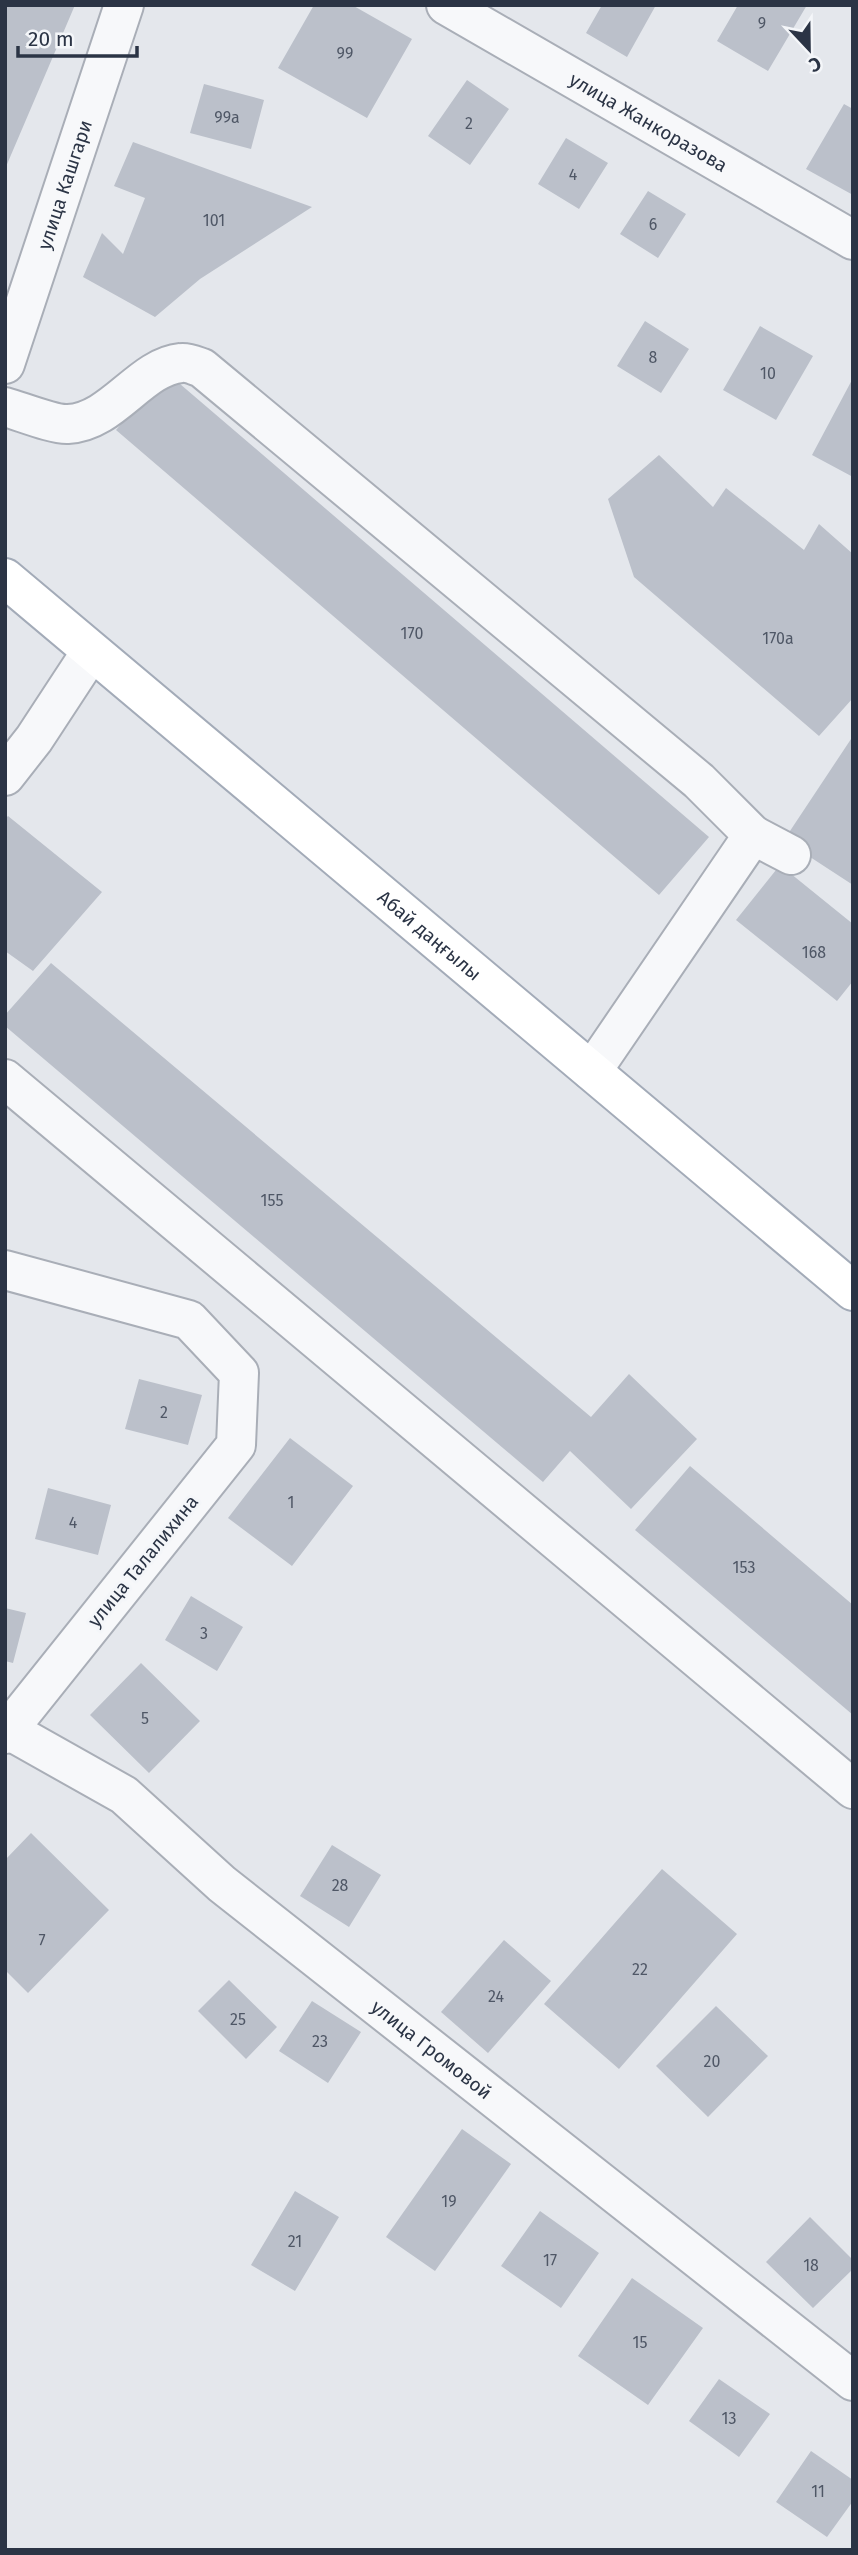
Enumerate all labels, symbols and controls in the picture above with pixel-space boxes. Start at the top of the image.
scale bar [18,14,136,58]
house number: 9 [758,14,766,33]
north arrow [774,14,844,84]
text: 20 m [28,26,74,52]
house number: 99 [337,44,353,63]
text: С [806,52,825,77]
street label: улица Жанкоразова [565,67,732,177]
house number: 99а [214,108,240,127]
house number: 2 [465,114,473,133]
street label: улица Кашгари [32,117,97,252]
house number: 4 [569,165,578,184]
house number: 101 [203,211,225,230]
house number: 6 [649,215,657,234]
house number: 8 [649,348,658,367]
house number: 10 [760,364,776,383]
house number: 170 [401,624,423,643]
house number: 170а [762,629,794,648]
street label: Абай даңғылы [373,885,486,985]
house number: 168 [802,943,826,962]
house number: 155 [261,1191,283,1210]
house number: 2 [160,1403,168,1422]
street label: улица Талалихина [83,1490,203,1632]
house number: 1 [288,1493,294,1512]
house number: 4 [69,1513,78,1532]
house number: 153 [733,1558,755,1577]
house number: 3 [200,1624,208,1643]
house number: 5 [141,1709,149,1728]
house number: 28 [332,1876,349,1895]
house number: 7 [38,1931,46,1950]
house number: 22 [632,1960,648,1979]
house number: 24 [488,1987,504,2006]
street label: улица Громовой [367,1995,497,2104]
house number: 25 [230,2010,246,2029]
house number: 23 [312,2032,328,2051]
house number: 20 [704,2052,720,2071]
house number: 19 [441,2192,457,2211]
house number: 21 [288,2232,302,2251]
house number: 17 [543,2251,557,2270]
house number: 18 [803,2256,819,2275]
house number: 15 [633,2333,647,2352]
house number: 13 [722,2409,736,2428]
house number: 11 [811,2482,825,2501]

